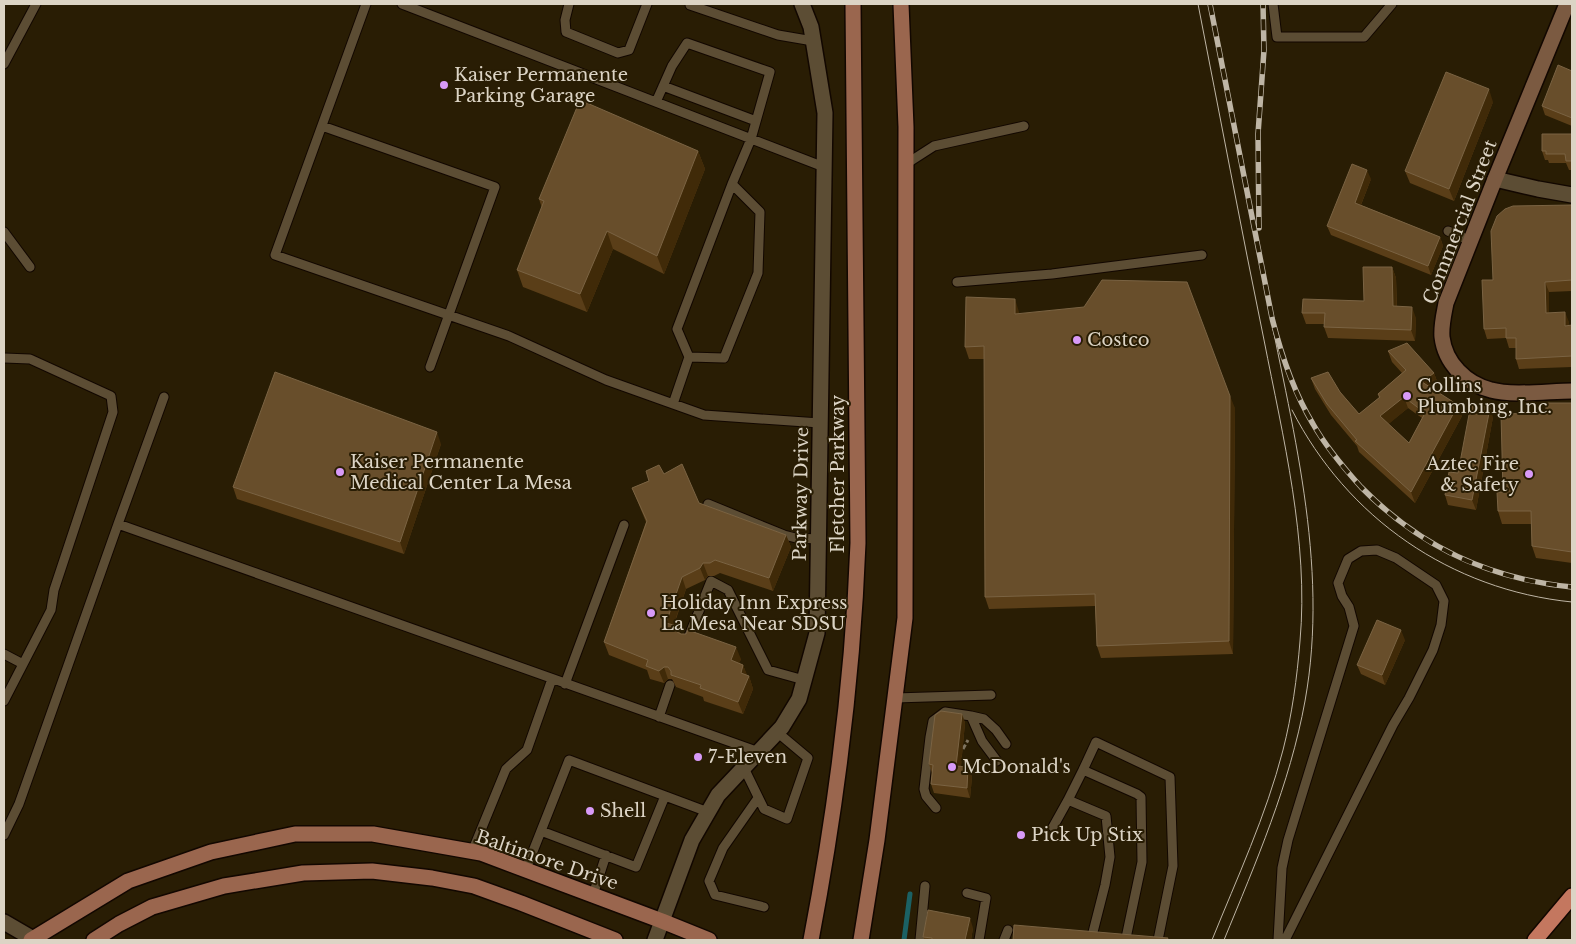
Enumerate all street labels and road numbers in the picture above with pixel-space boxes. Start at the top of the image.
street label: Commercial Street [1418,136,1502,307]
street label: Fletcher Parkway [827,394,849,553]
street label: Parkway Drive [789,427,813,561]
street label: Baltimore Drive [473,825,621,895]

